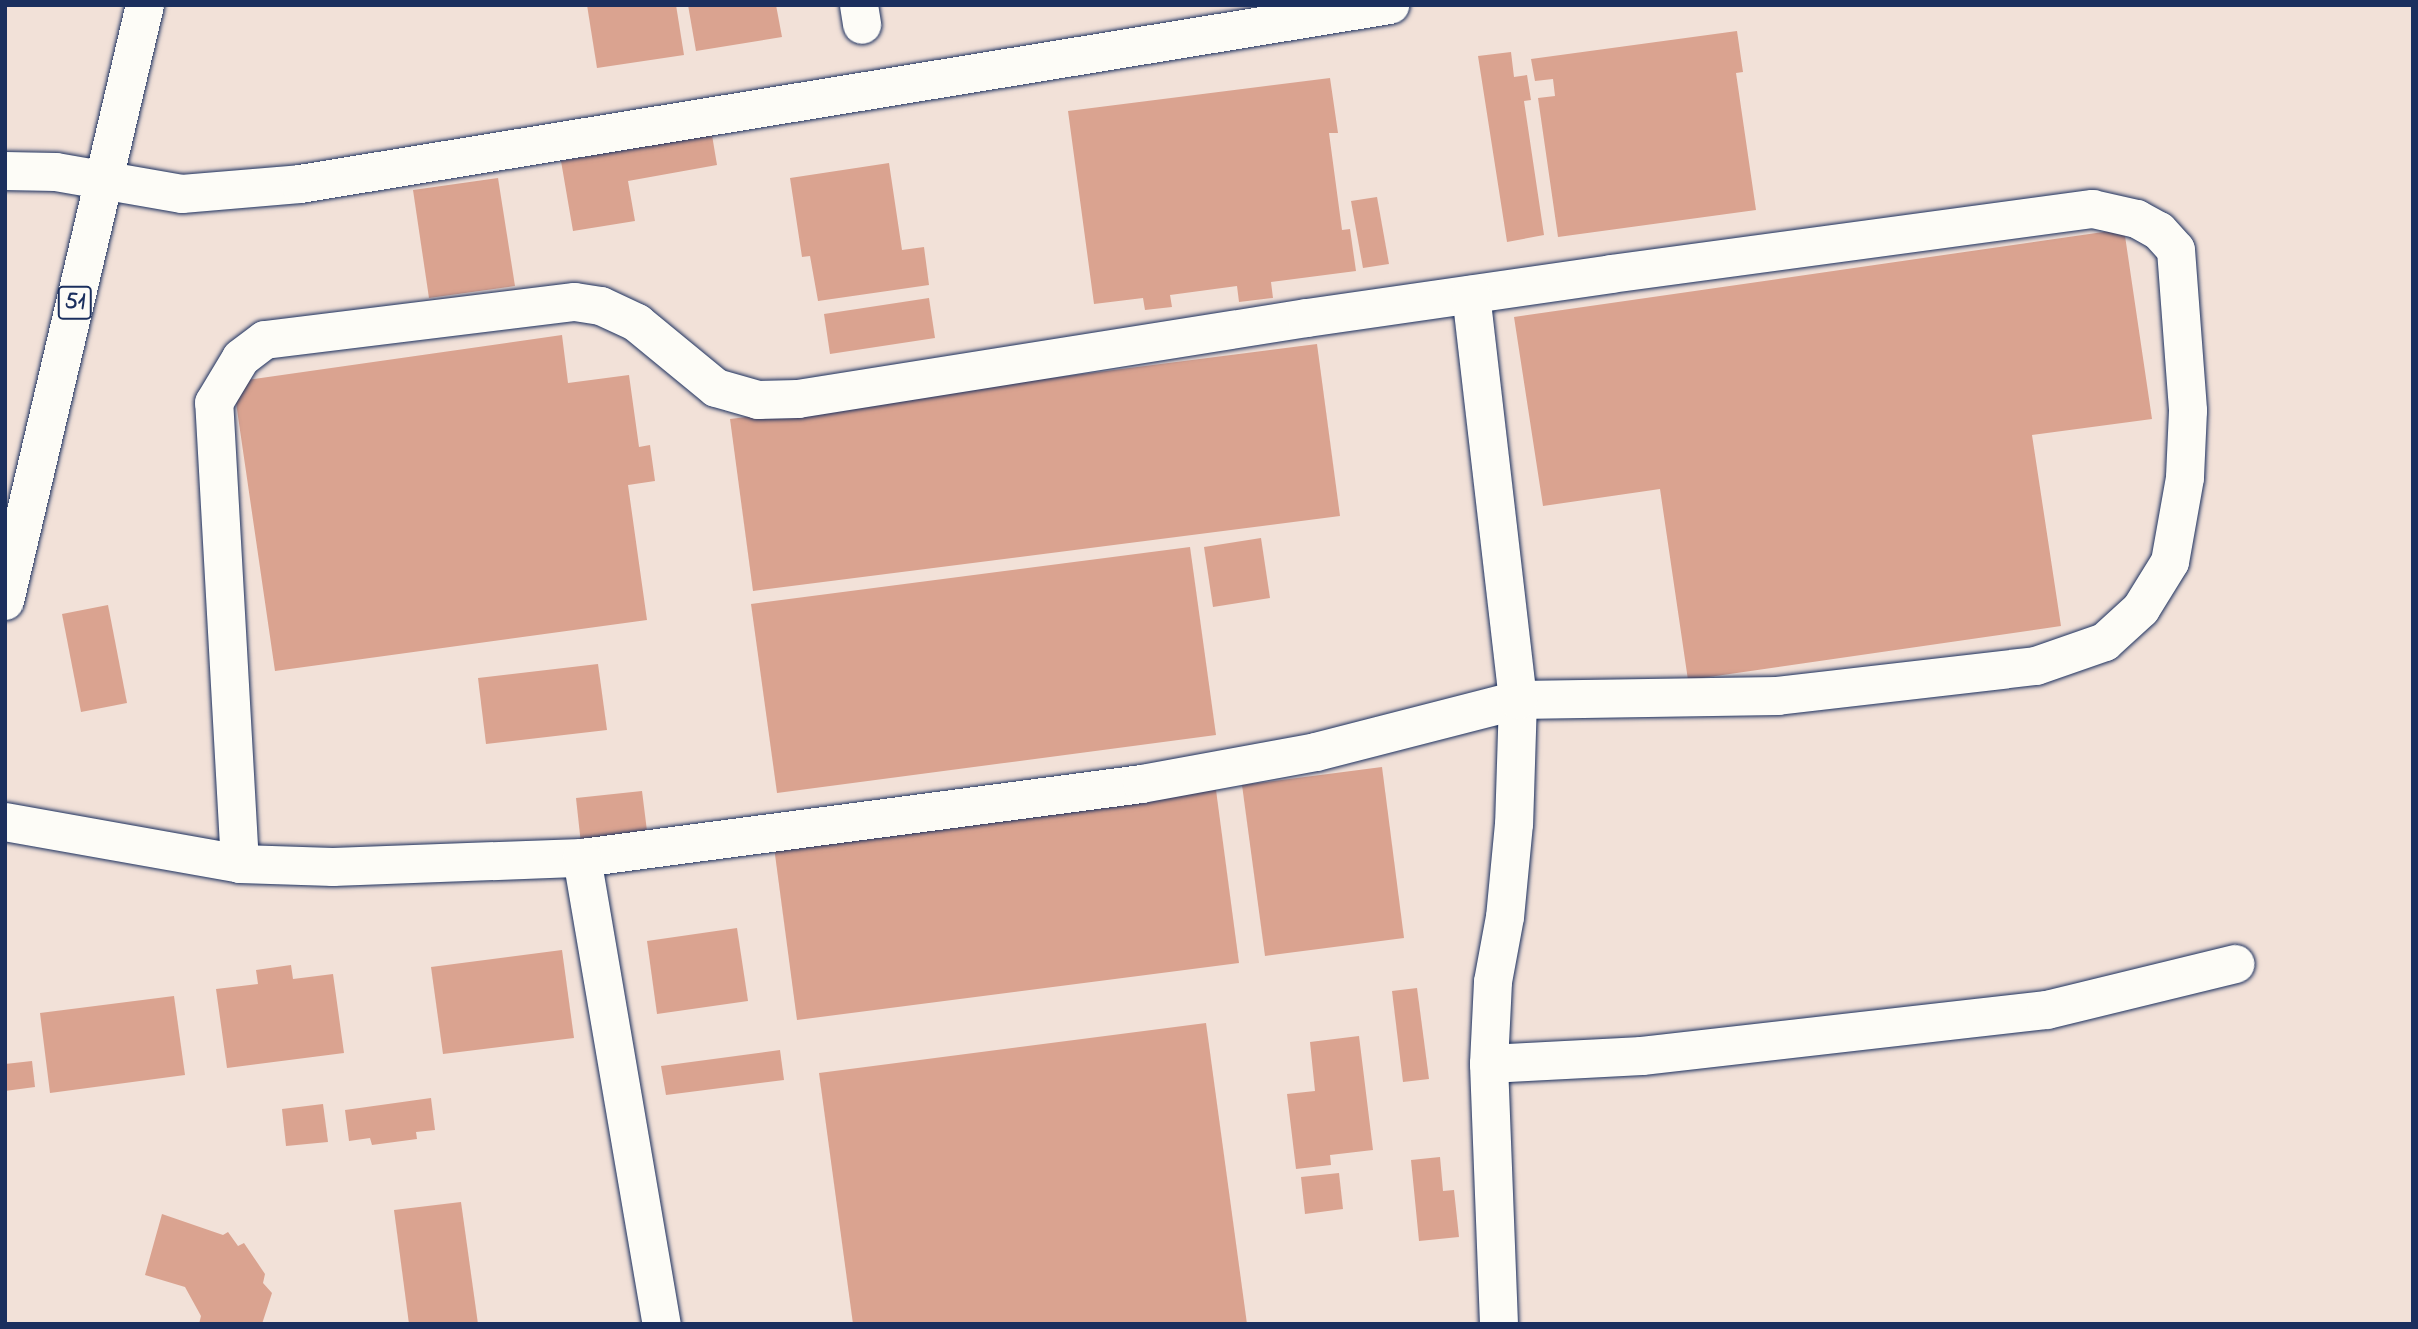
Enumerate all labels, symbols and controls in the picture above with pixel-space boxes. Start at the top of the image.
road number: 51 [57,284,92,322]

